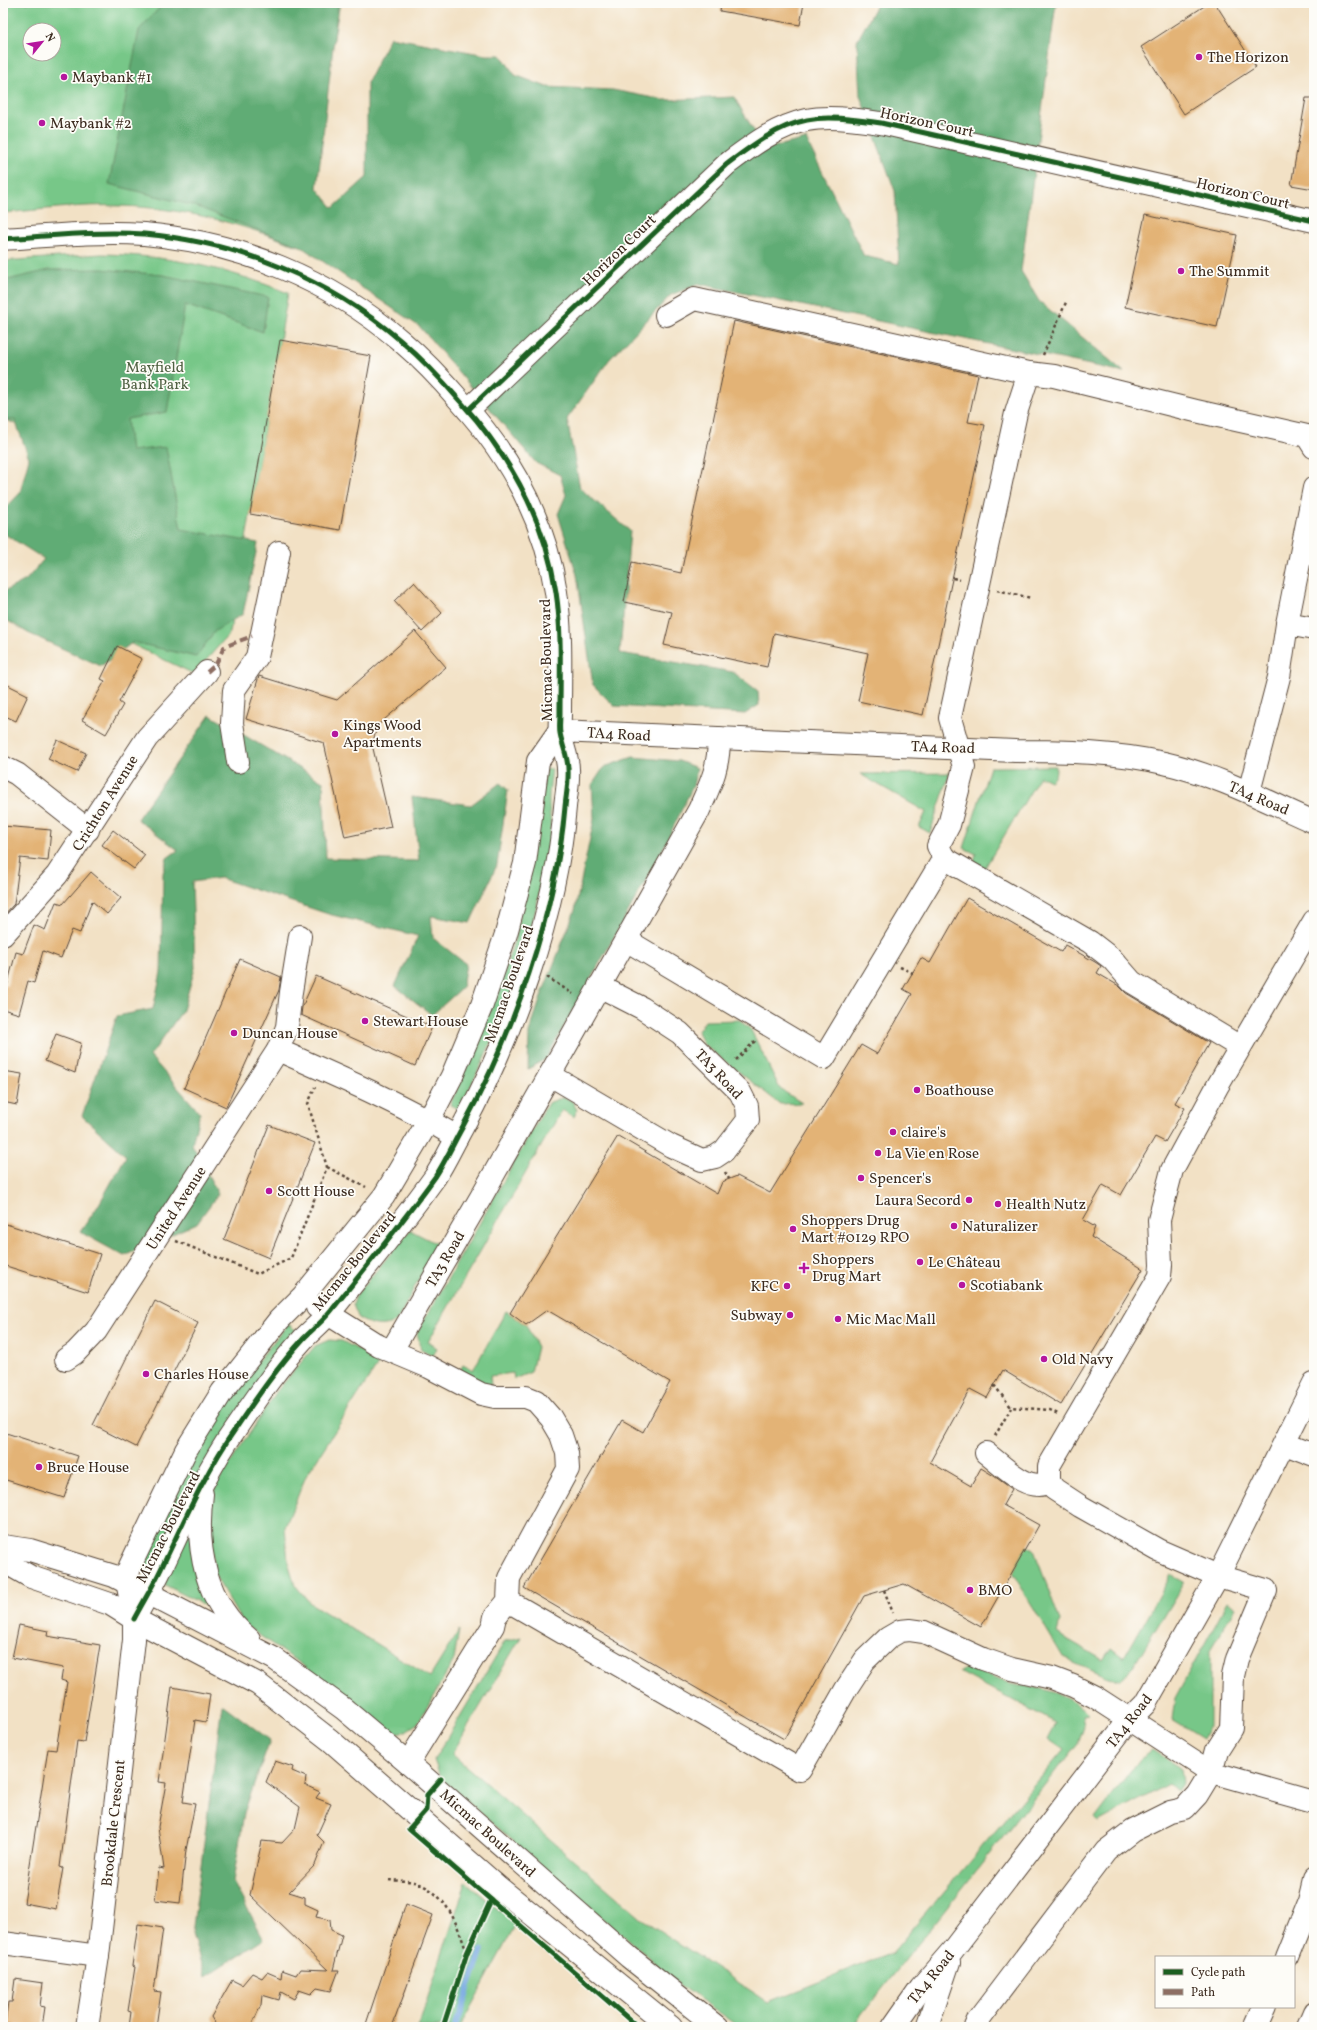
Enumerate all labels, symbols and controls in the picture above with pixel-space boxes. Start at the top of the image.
north arrow [22,22,62,62]
text: N [41,31,58,45]
place label: The Horizon [1207,48,1289,69]
marker: The Horizon [1194,52,1204,62]
place label: Maybank #1 [72,68,152,89]
marker: Maybank #1 [59,72,69,82]
street label: Horizon Court [878,103,975,144]
place label: Maybank #2 [50,114,132,135]
marker: Maybank #2 [37,118,47,128]
street label: Horizon Court [1194,174,1291,215]
street label: Horizon Court [578,210,662,292]
place label: The Summit [1189,262,1270,283]
marker: The Summit [1176,266,1186,276]
park label: Mayfield Bank Park [121,358,189,396]
street label: Micmac Boulevard [536,598,559,722]
place label: Kings Wood Apartments [343,716,422,754]
street label: TA4 Road [586,723,651,748]
marker: Kings Wood Apartments [330,729,340,739]
street label: TA4 Road [911,737,975,760]
street label: Crichton Avenue [68,752,144,856]
street label: TA4 Road [1225,777,1292,822]
street label: Micmac Boulevard [480,923,540,1046]
place label: Stewart House [373,1012,468,1033]
marker: Stewart House [360,1016,370,1026]
place label: Duncan House [242,1024,338,1045]
marker: Duncan House [229,1028,239,1038]
street label: TA3 Road [689,1045,747,1105]
place label: Boathouse [925,1081,994,1102]
marker: Boathouse [912,1085,922,1095]
place label: claire's [901,1123,946,1144]
marker: claire's [888,1127,898,1137]
place label: La Vie en Rose [886,1144,979,1165]
marker: La Vie en Rose [873,1148,883,1158]
street label: United Avenue [142,1163,212,1255]
place label: Spencer's [869,1169,931,1190]
marker: Spencer's [856,1173,866,1183]
place label: Scott House [277,1182,355,1203]
marker: Scott House [264,1186,274,1196]
place label: Laura Secord [875,1191,961,1212]
marker: Laura Secord [964,1195,974,1205]
place label: Health Nutz [1006,1195,1086,1216]
marker: Health Nutz [993,1199,1003,1209]
street label: Micmac Boulevard [308,1208,402,1316]
place label: Shoppers Drug Mart #0129 RPO [801,1211,909,1249]
place label: Naturalizer [962,1217,1038,1238]
marker: Naturalizer [949,1221,959,1231]
marker: Shoppers Drug Mart #0129 RPO [788,1224,798,1234]
street label: TA3 Road [422,1228,471,1292]
place label: Shoppers Drug Mart [812,1250,881,1288]
place label: Le Château [928,1253,1001,1274]
marker: Le Château [915,1257,925,1267]
marker: Shoppers Drug Mart [799,1263,809,1273]
place label: Scotiabank [970,1276,1043,1297]
place label: KFC [751,1277,779,1298]
marker: Scotiabank [957,1280,967,1290]
marker: KFC [782,1281,792,1291]
place label: Subway [730,1306,782,1327]
marker: Subway [785,1310,795,1320]
place label: Mic Mac Mall [846,1310,936,1331]
marker: Mic Mac Mall [833,1314,843,1324]
place label: Old Navy [1052,1350,1113,1371]
marker: Old Navy [1039,1354,1049,1364]
place label: Charles House [154,1365,249,1386]
marker: Charles House [141,1369,151,1379]
place label: Bruce House [47,1458,129,1479]
marker: Bruce House [34,1462,44,1472]
street label: Micmac Boulevard [132,1468,207,1587]
place label: BMO [978,1581,1012,1602]
marker: BMO [965,1585,975,1595]
street label: TA4 Road [1102,1690,1158,1754]
street label: Brookdale Crescent [97,1759,132,1888]
street label: Micmac Boulevard [434,1785,540,1883]
street label: TA4 Road [904,1946,961,2009]
legend [1155,1956,1295,2008]
text: Cycle path [1191,1965,1246,1981]
text: Path [1191,1985,1215,2001]

